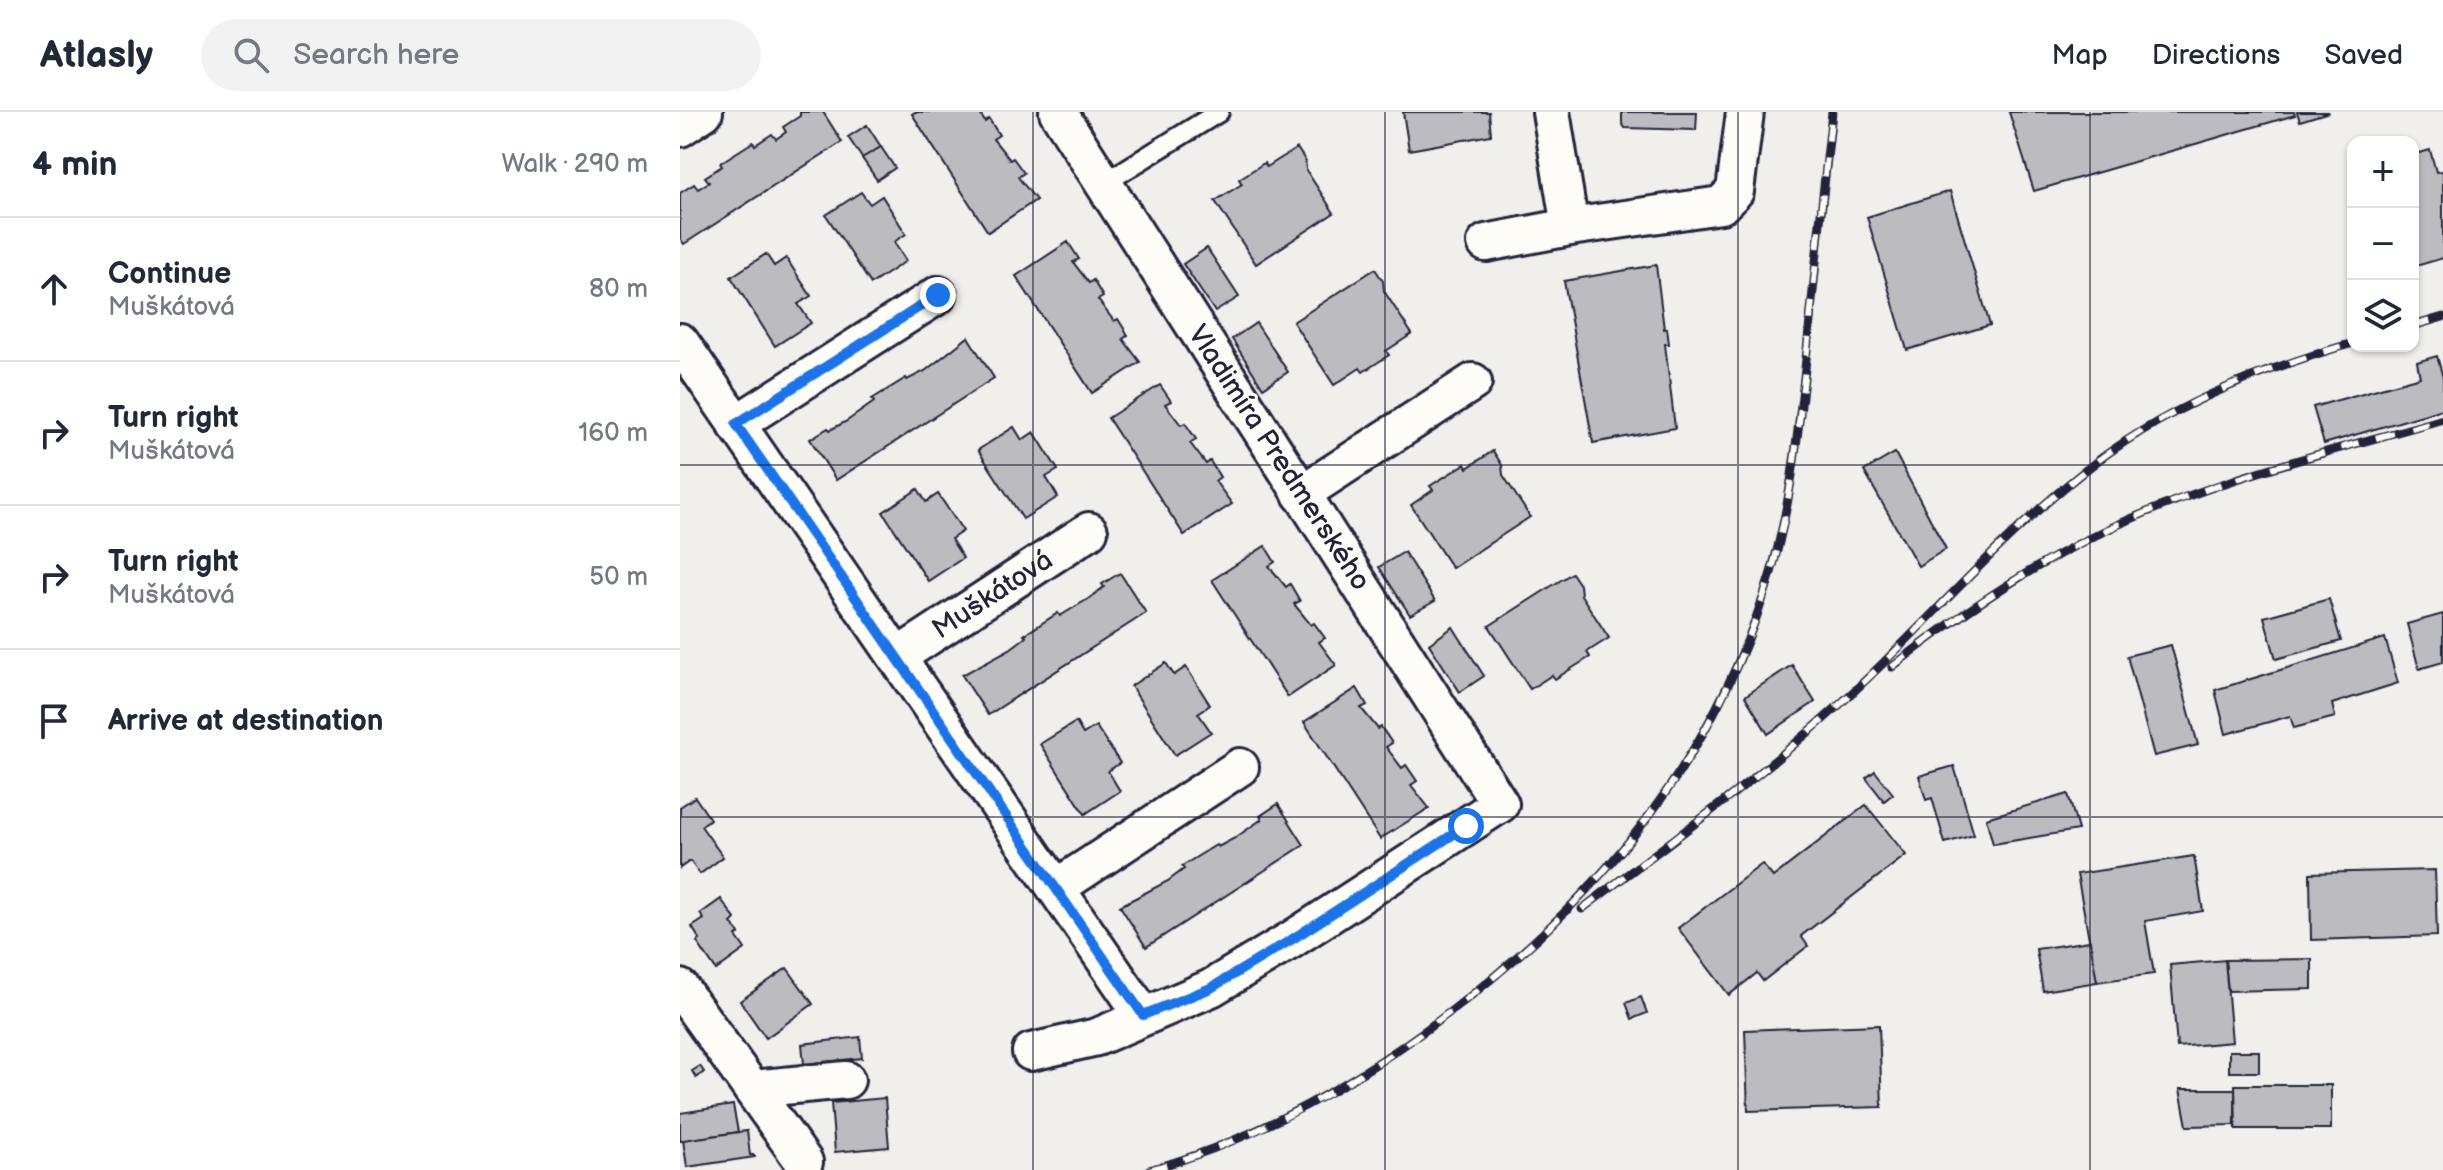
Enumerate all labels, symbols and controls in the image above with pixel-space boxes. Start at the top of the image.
search box [201,19,761,91]
text: Atlasly [40,33,153,78]
icon: search [229,33,273,77]
text: Search here [293,37,459,73]
text: Map [2051,39,2108,72]
text: Directions [2152,39,2280,72]
text: Saved [2324,39,2403,72]
map controls [2347,136,2419,352]
button: + [2347,136,2419,208]
text: 4 min [32,144,118,185]
text: Walk · 290 m [501,149,648,180]
button: − [2347,208,2419,280]
text: Continue [108,256,231,292]
icon: ahead [32,267,76,311]
text: 80 m [589,274,648,305]
route end [920,277,956,313]
button: layers [2347,280,2419,352]
text: Muškátová [108,292,235,323]
street label: Vladimíra Predmerského [1181,319,1377,597]
text: Turn right [108,400,239,436]
icon: right [32,411,76,455]
text: 160 m [578,418,648,449]
text: Muškátová [108,436,235,467]
street label: Muškátová [926,543,1059,646]
text: Turn right [108,544,239,580]
icon: right [32,555,76,599]
text: 50 m [589,562,648,593]
text: Muškátová [108,580,235,611]
icon: arrive [32,699,76,743]
text: Arrive at destination [108,703,384,739]
route start [1448,808,1484,844]

